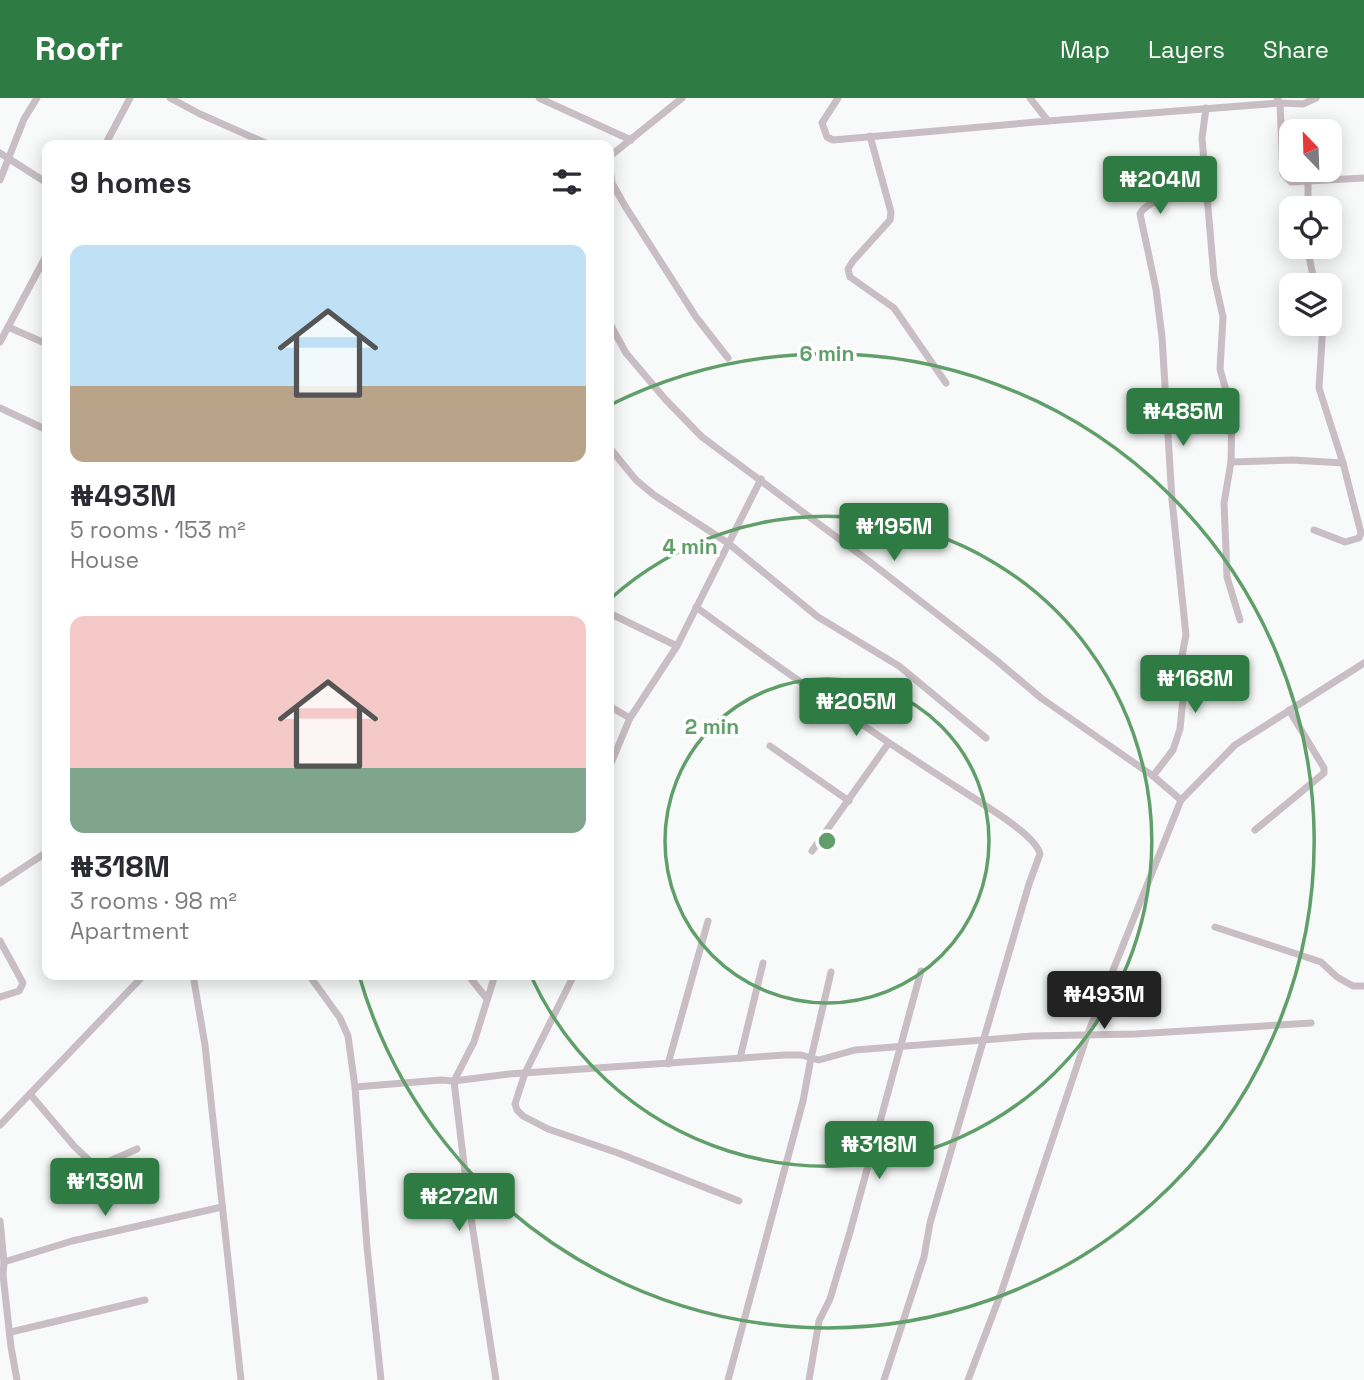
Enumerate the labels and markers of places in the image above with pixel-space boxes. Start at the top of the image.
pin: ₦204M [1111,156,1209,216]
pin: ₦485M [1134,388,1232,448]
pin: ₦195M [845,504,943,563]
pin: ₦168M [1146,656,1244,715]
pin: ₦205M [807,678,905,738]
centre of rings [815,829,839,853]
pin: ₦493M [1055,972,1153,1031]
pin: ₦318M [830,1122,928,1181]
pin: ₦139M [56,1158,154,1218]
pin: ₦272M [410,1174,508,1233]

